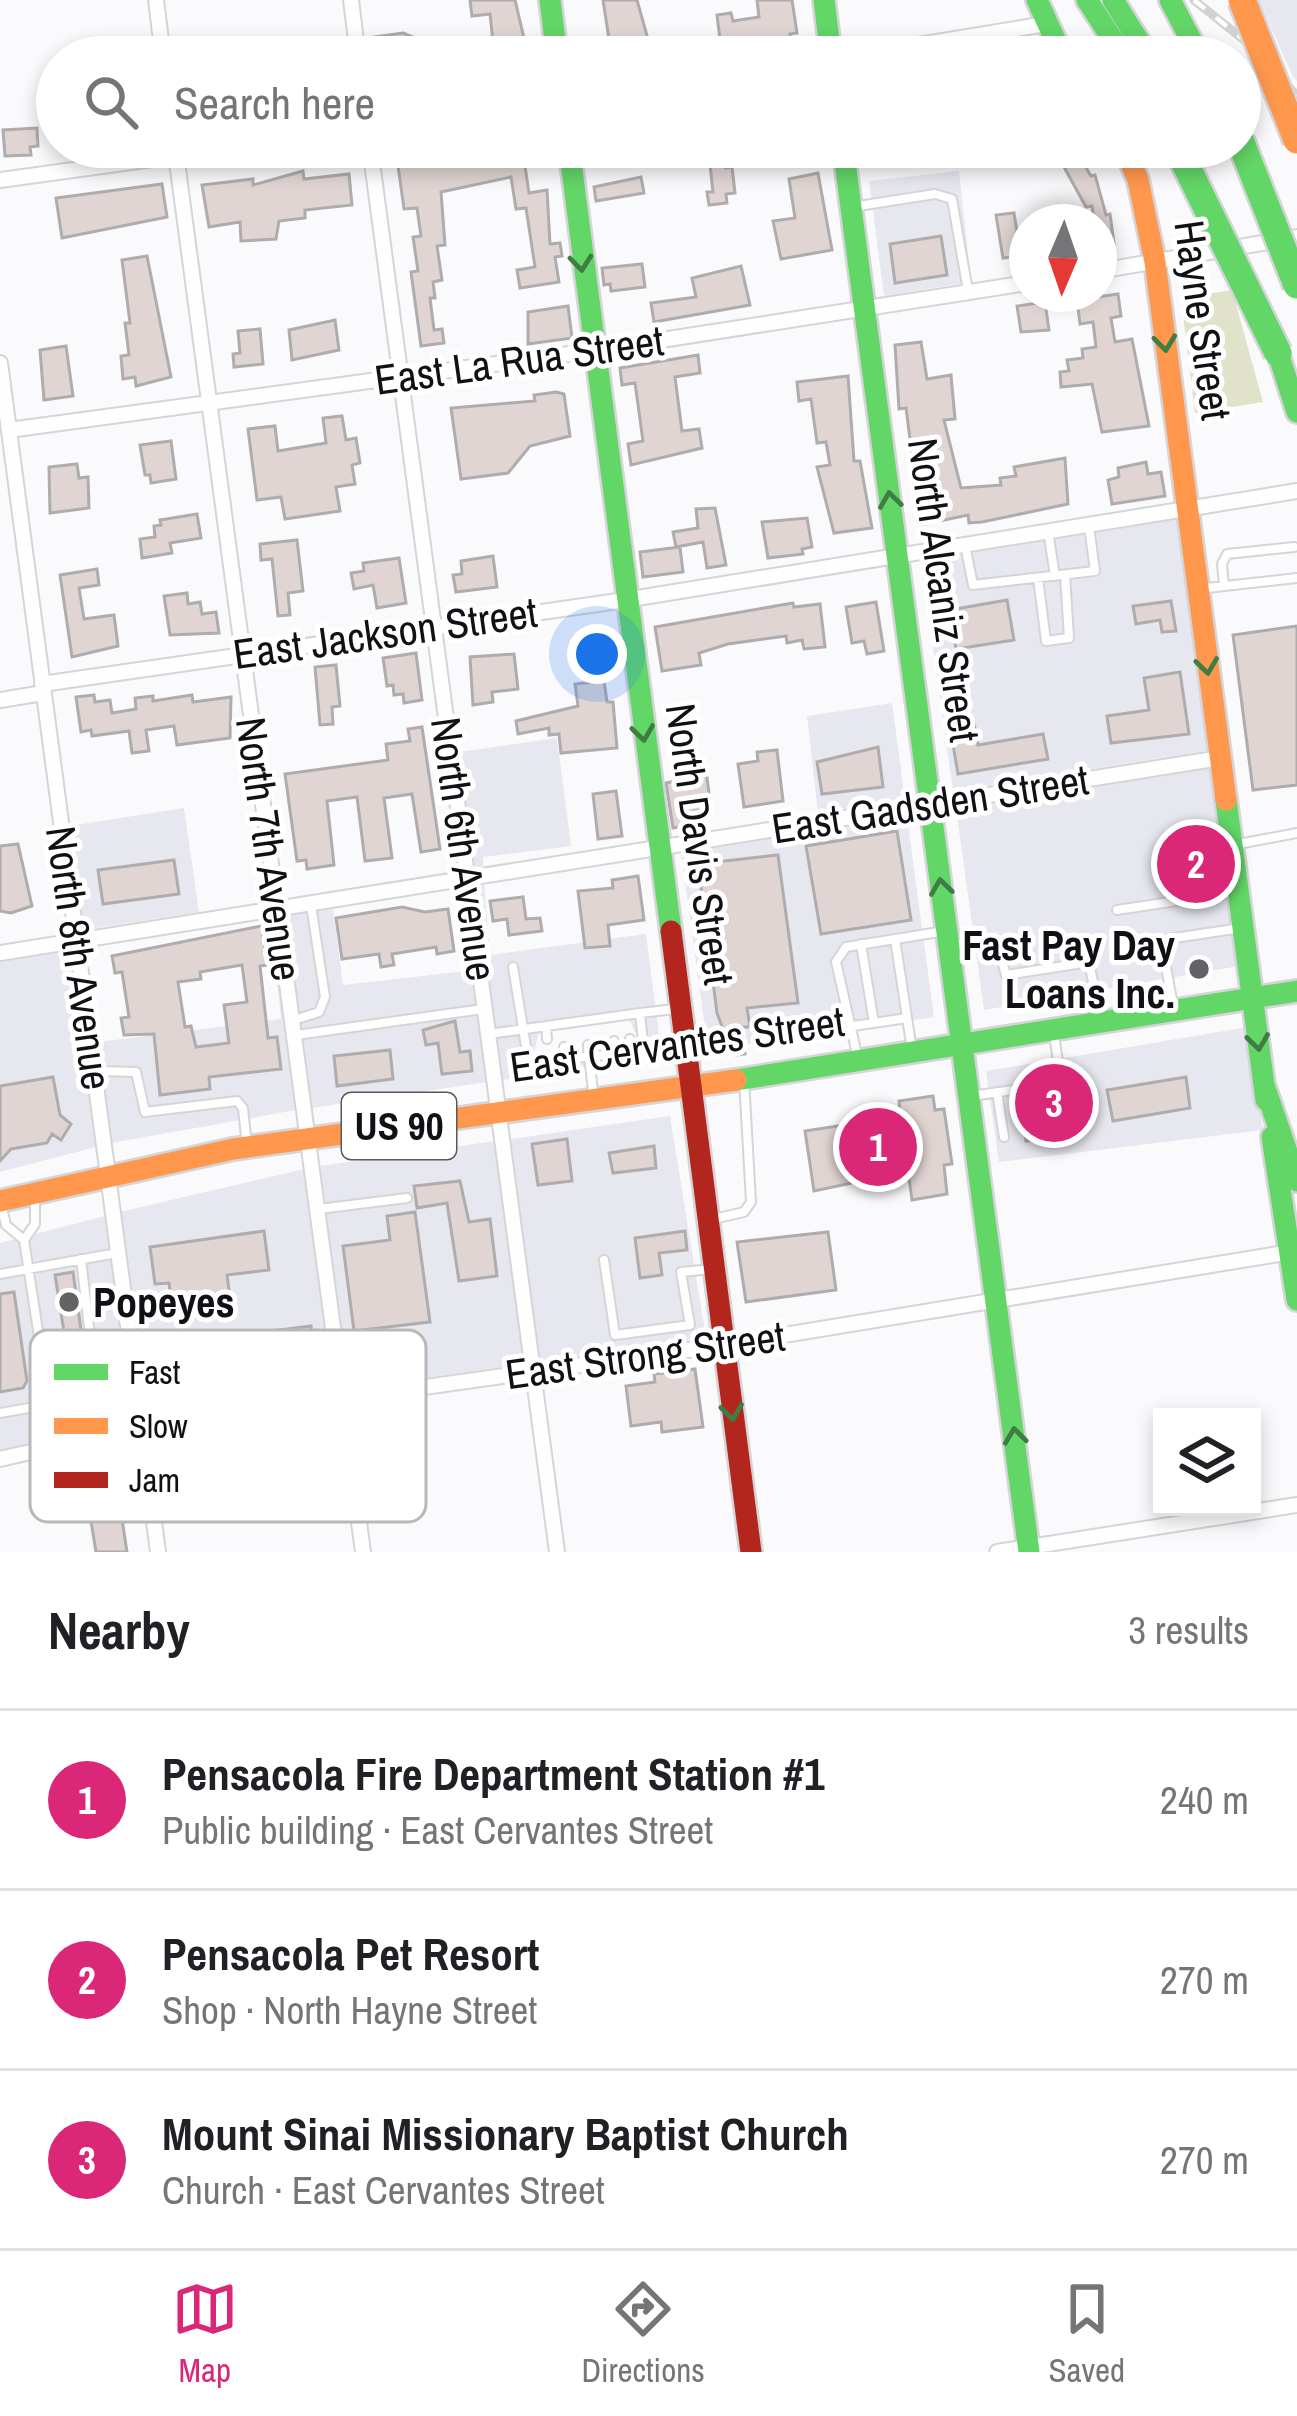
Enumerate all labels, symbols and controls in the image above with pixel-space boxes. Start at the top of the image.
search box [36,36,1261,168]
icon: search [78,69,144,135]
text: Search here [174,72,375,133]
north arrow [1009,204,1117,312]
street label: Hayne Street [1161,217,1245,423]
one-way arrow [568,253,594,273]
street label: East La Rua Street [371,312,667,408]
one-way arrow [1152,333,1178,352]
street label: North Alcaniz Street [895,434,993,746]
one-way arrow [878,490,904,510]
street label: East Jackson Street [229,584,541,682]
your location [567,624,627,684]
one-way arrow [1194,656,1220,676]
street label: North Davis Street [653,700,747,988]
street label: North 7th Avenue [223,714,315,984]
street label: North 6th Avenue [418,714,510,984]
one-way arrow [629,723,655,743]
street label: East Gadsden Street [768,751,1092,857]
pin: 2 [1157,819,1235,909]
street label: North 8th Avenue [33,823,125,1093]
one-way arrow [929,877,955,896]
place label: Fast Pay Day Loans Inc. [962,917,1175,1021]
marker: Fast Pay Day Loans Inc. [1186,956,1212,982]
street label: East Cervantes Street [506,993,848,1095]
one-way arrow [1244,1032,1270,1052]
pin: 3 [1015,1058,1093,1148]
road number: US 90 [342,1093,456,1159]
pin: 1 [839,1102,917,1192]
place label: Popeyes [93,1274,235,1330]
marker: Popeyes [56,1289,82,1315]
street label: East Strong Street [502,1308,788,1402]
legend [30,1330,426,1522]
text: Fast [129,1350,180,1394]
one-way arrow [718,1402,744,1421]
text: Slow [129,1404,188,1448]
map controls [1153,1408,1261,1516]
button: layers [1153,1408,1261,1516]
one-way arrow [1002,1426,1028,1446]
text: Jam [129,1458,180,1502]
text: Nearby [48,1596,190,1665]
text: 3 results [1128,1604,1249,1656]
text: Pensacola Fire Department Station #1 [162,1743,824,1804]
text: 1 [78,1774,96,1826]
text: 240 m [1160,1774,1249,1826]
text: Public building · East Cervantes Street [162,1804,713,1856]
text: Pensacola Pet Resort [162,1923,539,1984]
text: 2 [78,1954,96,2006]
text: 270 m [1160,1954,1249,2006]
text: Shop · North Hayne Street [162,1984,537,2036]
text: Mount Sinai Missionary Baptist Church [162,2103,849,2164]
text: 3 [78,2134,96,2186]
text: 270 m [1160,2134,1249,2186]
text: Church · East Cervantes Street [162,2164,605,2216]
tab: Map [172,2276,238,2392]
tab: Directions [581,2276,705,2392]
tab: Saved [1048,2276,1125,2392]

